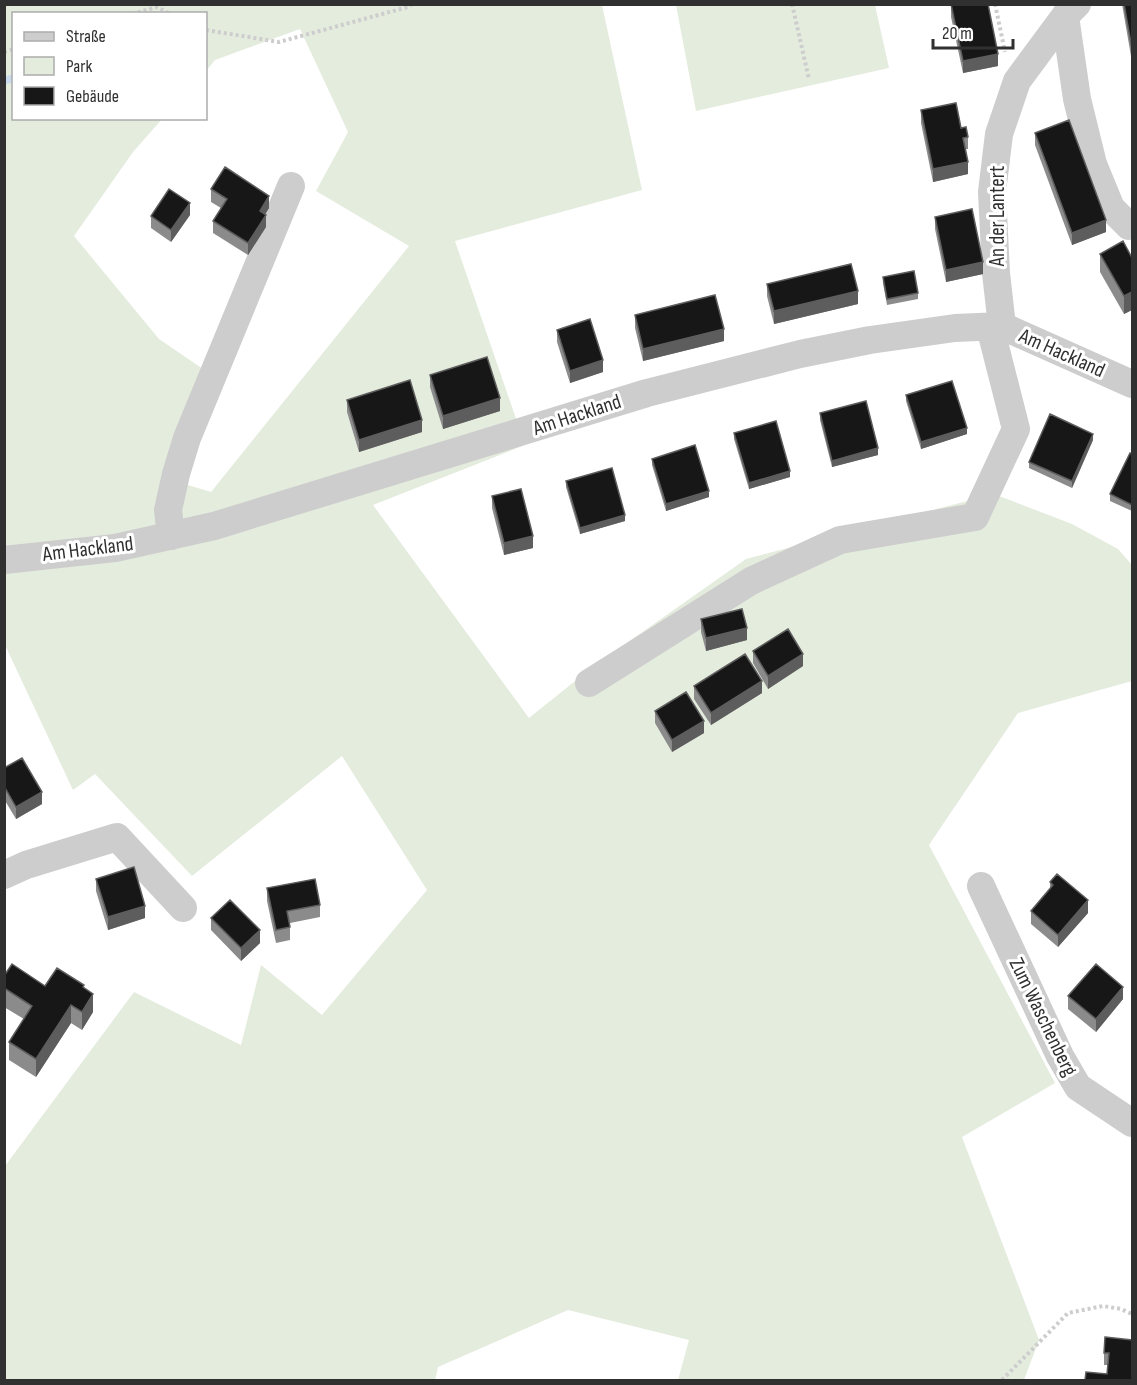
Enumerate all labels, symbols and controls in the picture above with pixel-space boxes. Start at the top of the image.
legend [12,12,207,120]
scale bar [933,12,1012,50]
text: 20 m [942,23,972,44]
text: Straße [66,26,106,47]
text: Park [66,56,92,77]
text: Gebäude [66,86,119,107]
street label: An der Lantert [985,166,1010,267]
street label: Am Hackland [1014,323,1109,383]
street label: Am Hackland [529,389,624,441]
street label: Am Hackland [40,531,135,567]
street label: Zum Waschenberg [1004,954,1082,1080]

